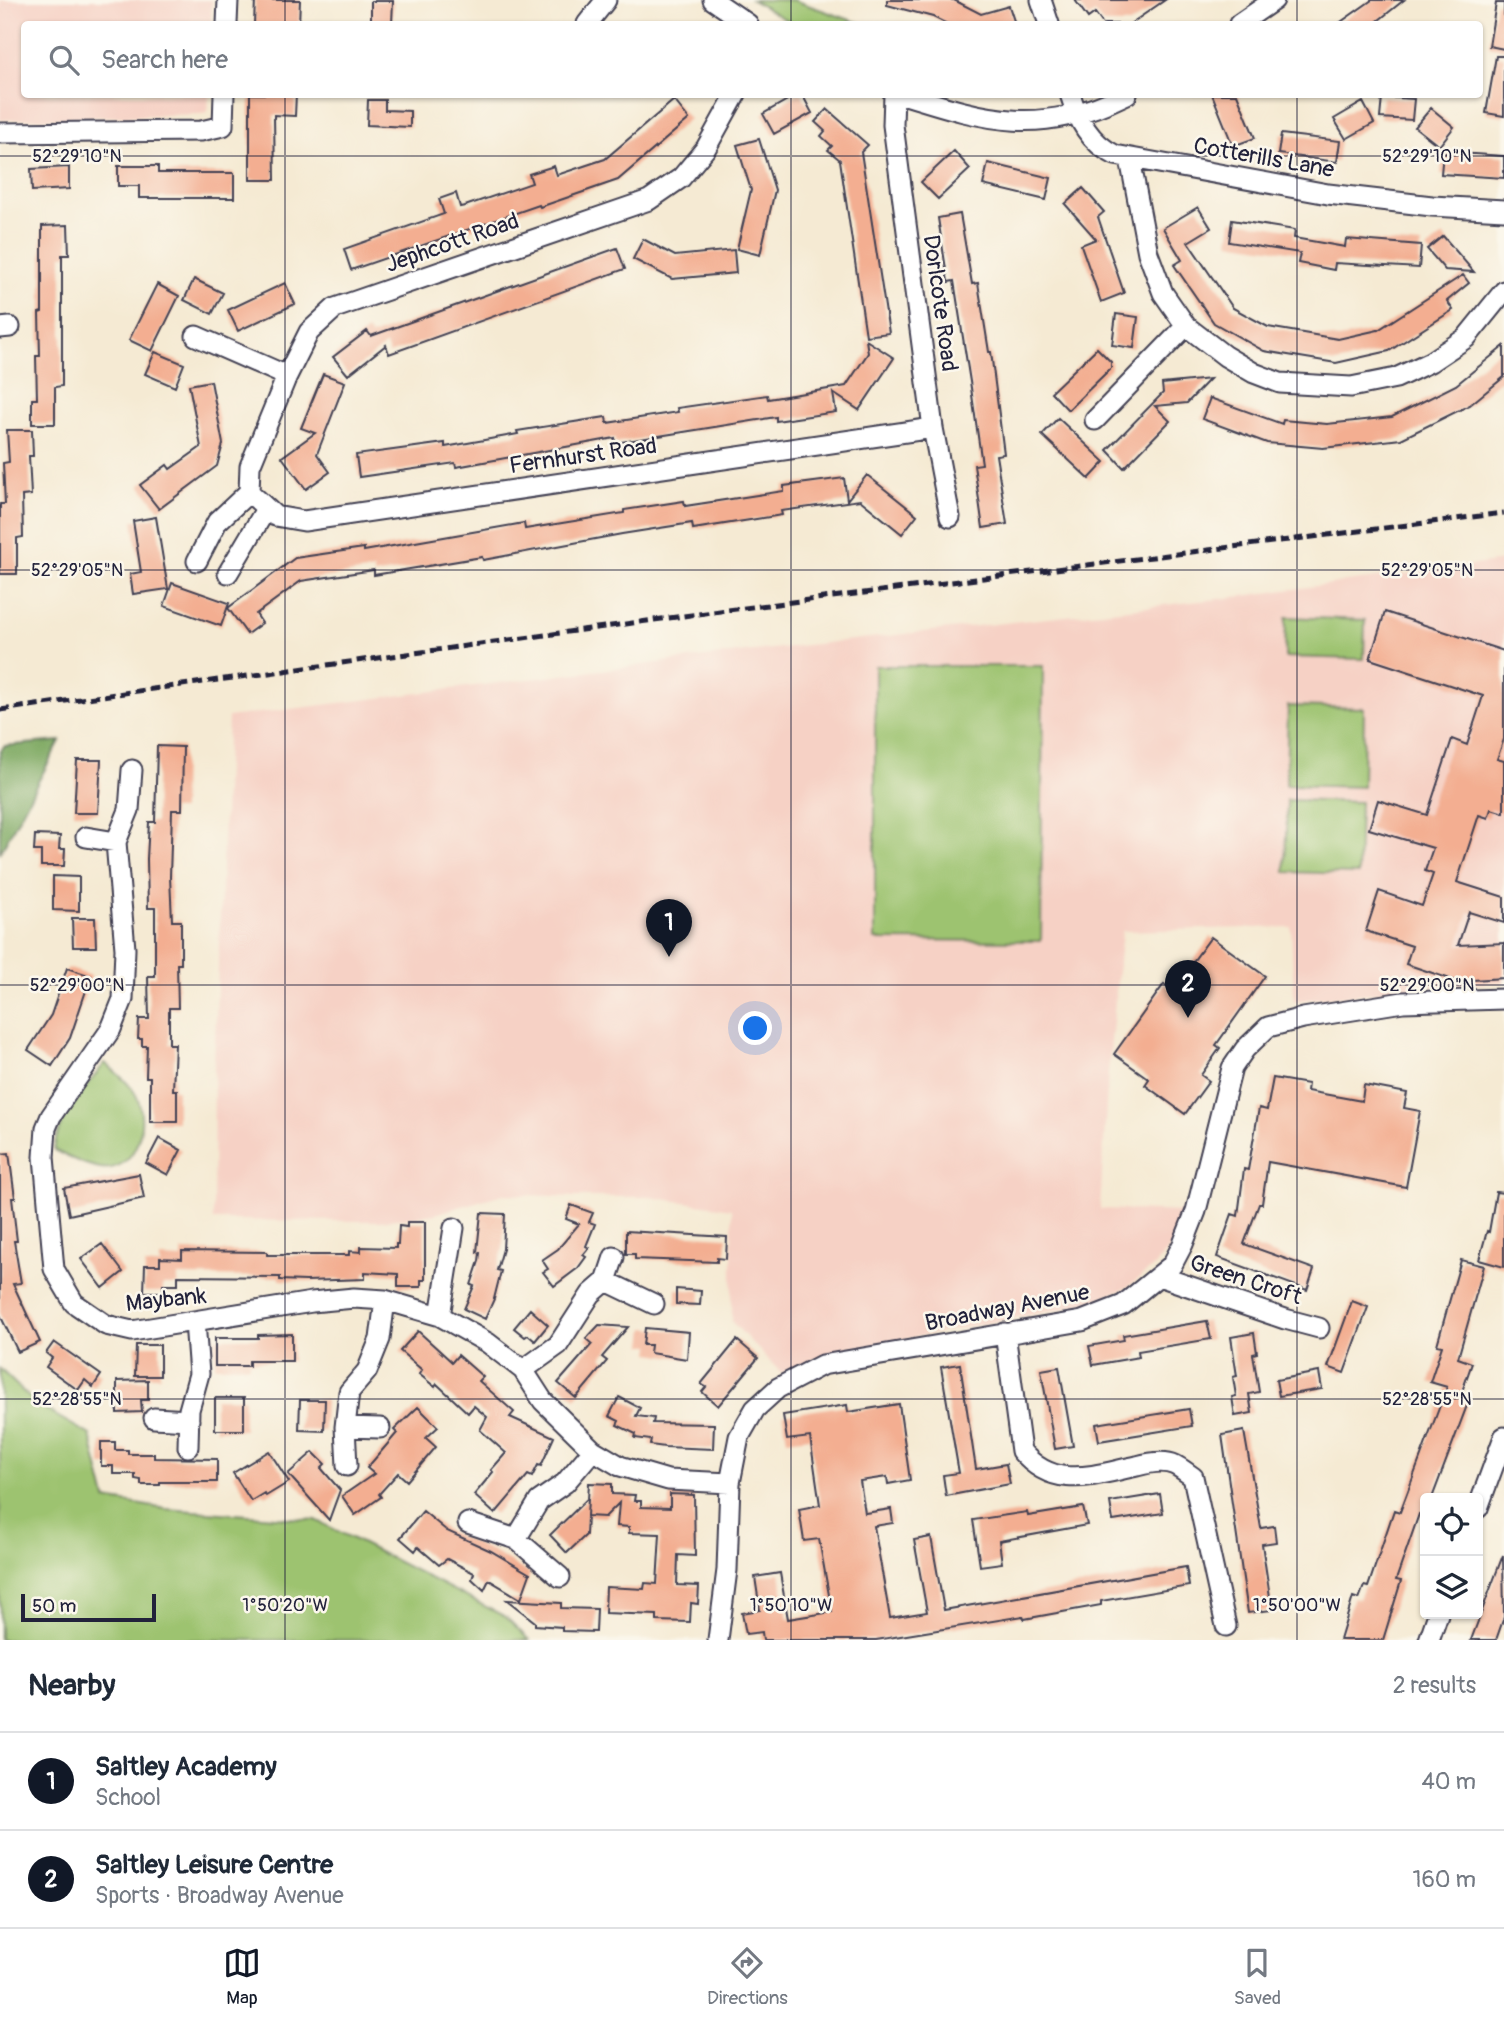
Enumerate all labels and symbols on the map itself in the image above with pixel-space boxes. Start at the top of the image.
street label: Cotterills Lane [1191,131,1337,184]
text: 52°29'10"N [32,145,122,168]
text: 52°29'10"N [1382,145,1472,168]
street label: Jephcott Road [382,206,523,279]
street label: Dorlcote Road [917,233,964,373]
street label: Fernhurst Road [508,431,659,480]
text: 52°29'05"N [31,559,123,582]
text: 52°29'05"N [1381,559,1473,582]
pin: 1 [646,899,692,957]
pin: 2 [1165,960,1211,1018]
text: 52°29'00"N [30,974,124,997]
text: 52°29'00"N [1380,974,1474,997]
your location [738,1011,772,1045]
street label: Green Croft [1186,1248,1306,1311]
street label: Broadway Avenue [922,1277,1092,1338]
street label: Maybank [124,1281,208,1318]
text: 52°28'55"N [32,1388,122,1411]
text: 52°28'55"N [1382,1388,1472,1411]
scale bar [21,1591,156,1623]
text: 1°50'20"W [242,1594,328,1617]
text: 1°50'10"W [750,1594,832,1617]
text: 1°50'00"W [1253,1594,1341,1617]

